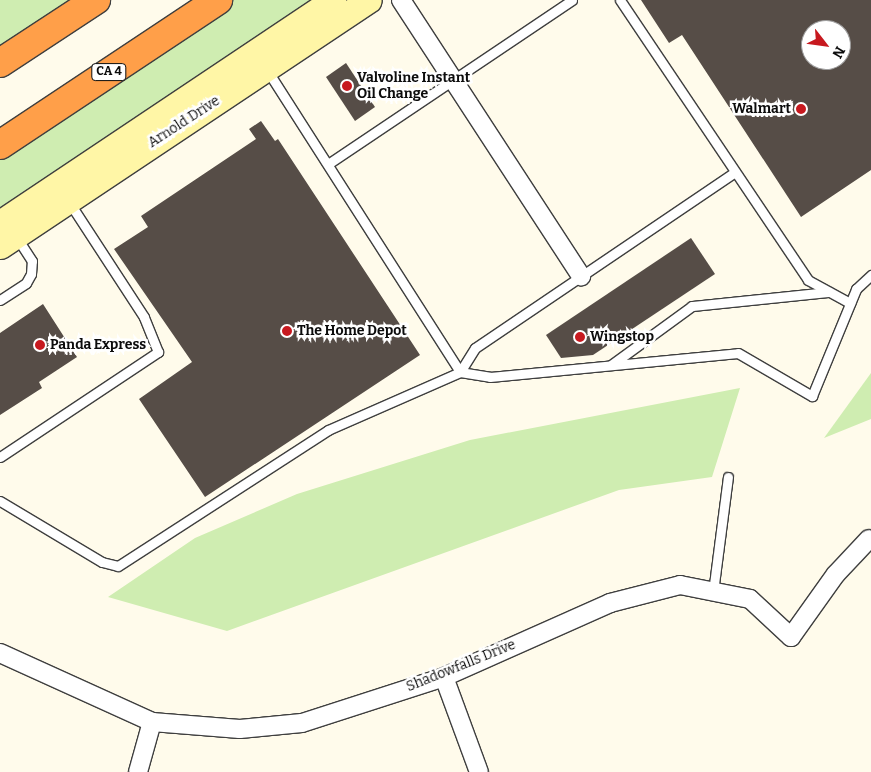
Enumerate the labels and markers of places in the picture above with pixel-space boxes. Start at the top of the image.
place label: Valvoline Instant Oil Change [357,70,470,102]
marker: Valvoline Instant Oil Change [341,80,353,92]
place label: Walmart [732,101,791,117]
marker: Walmart [795,103,807,115]
place label: The Home Depot [297,323,407,339]
marker: The Home Depot [281,325,293,337]
place label: Wingstop [590,329,654,345]
marker: Wingstop [574,331,586,343]
place label: Panda Express [50,337,146,353]
marker: Panda Express [34,339,46,351]

